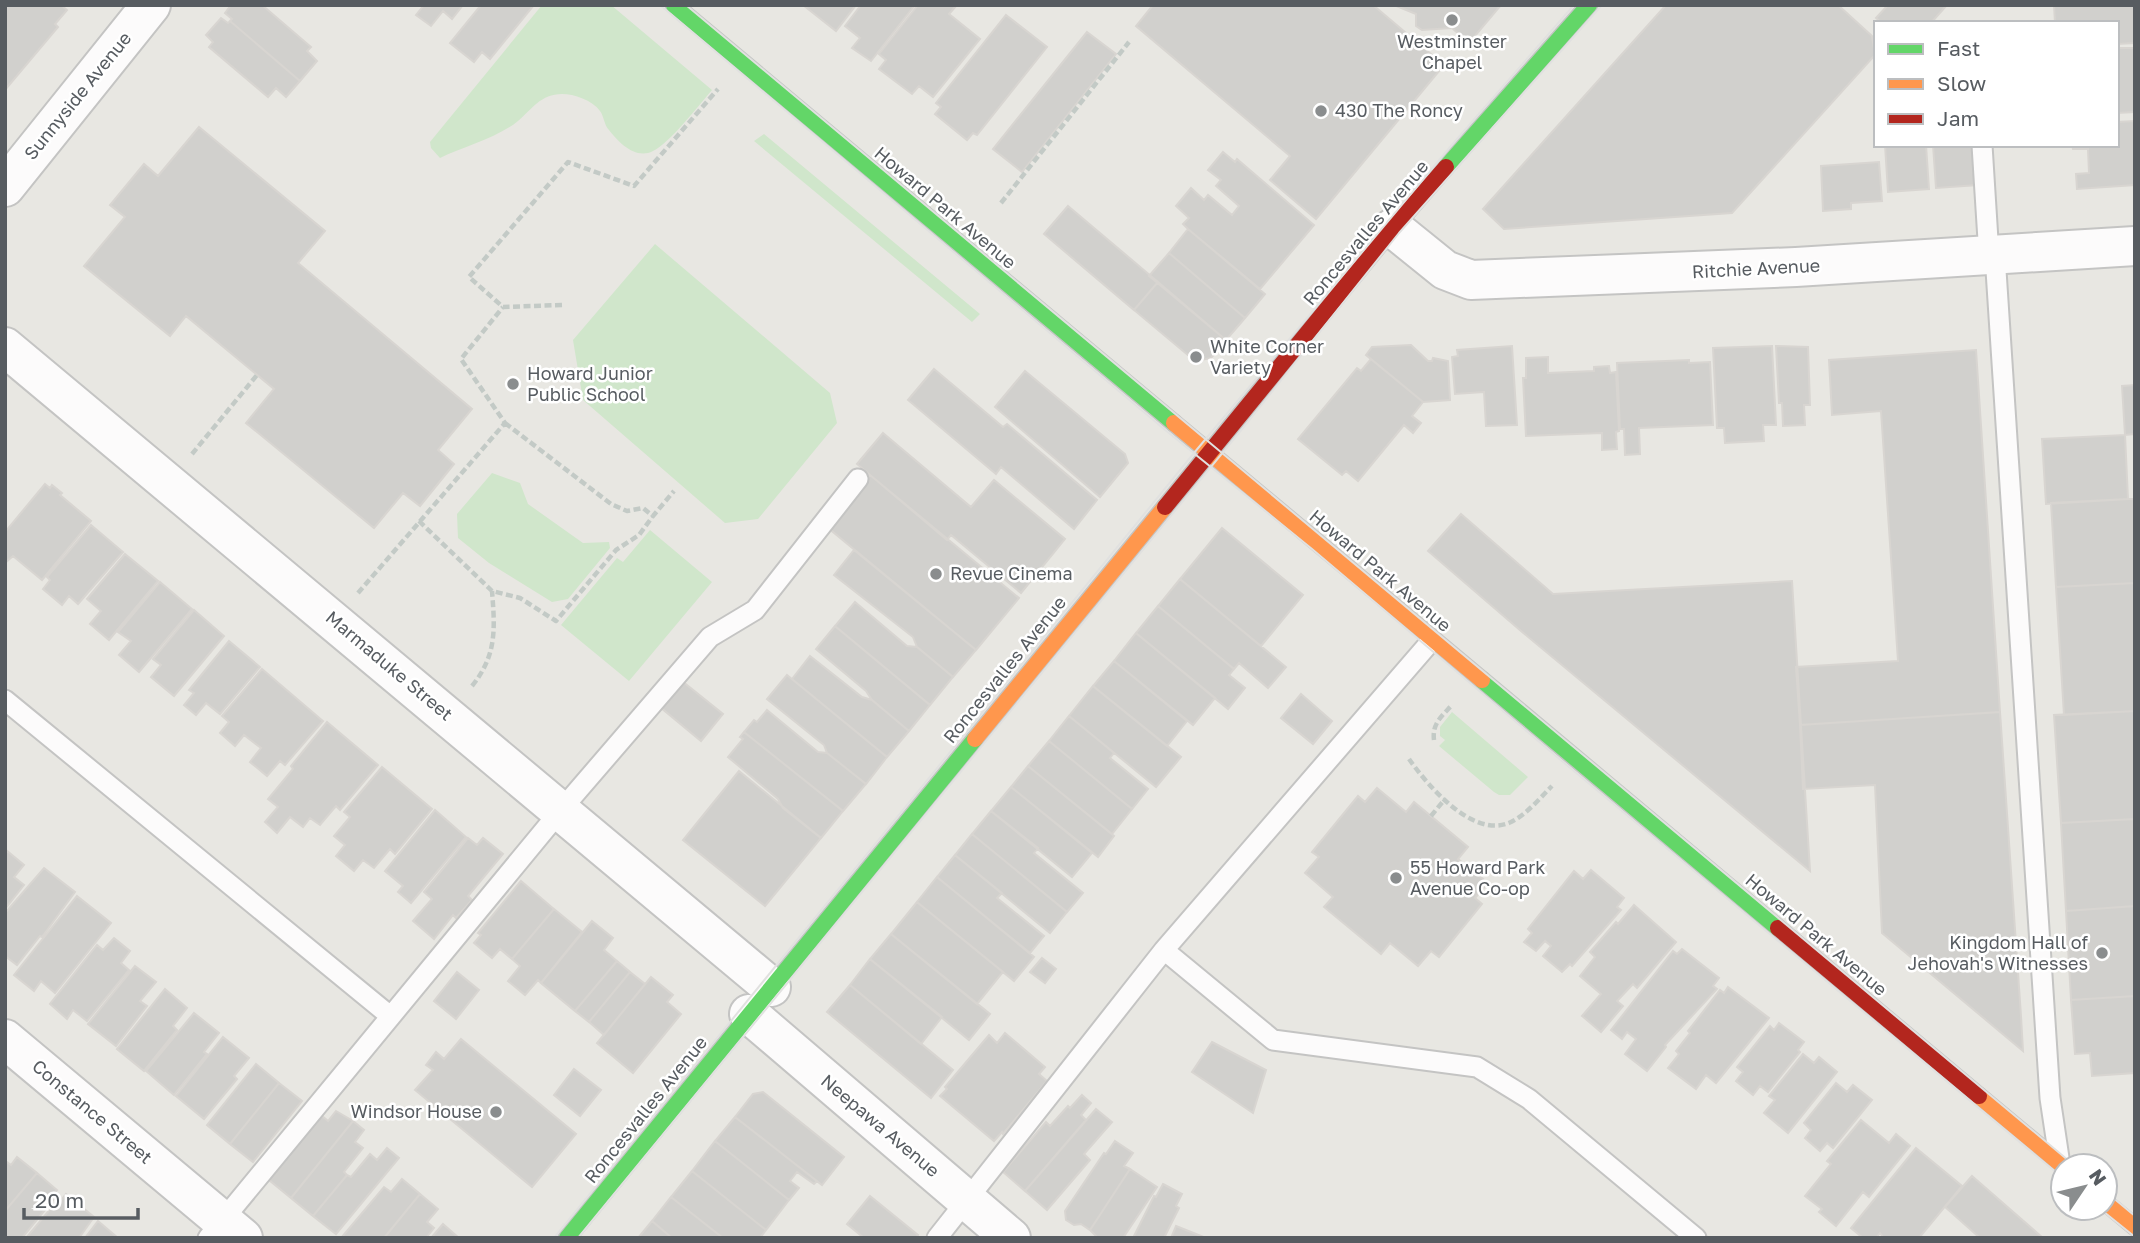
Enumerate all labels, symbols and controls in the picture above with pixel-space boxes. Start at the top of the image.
marker: Westminster Chapel [1444,12,1460,28]
legend [1874,21,2119,147]
street label: Sunnyside Avenue [19,27,136,164]
place label: Westminster Chapel [1397,30,1507,73]
text: Fast [1937,35,1980,61]
text: Slow [1937,70,1986,96]
place label: 430 The Roncy [1335,99,1463,121]
marker: 430 The Roncy [1313,103,1329,119]
text: Jam [1937,105,1979,131]
street label: Howard Park Avenue [870,142,1021,273]
street label: Roncesvalles Avenue [1298,155,1432,309]
street label: Ritchie Avenue [1691,254,1821,282]
place label: White Corner Variety [1210,335,1324,378]
marker: White Corner Variety [1188,349,1204,365]
place label: Howard Junior Public School [527,362,653,405]
marker: Howard Junior Public School [505,376,521,392]
street label: Howard Park Avenue [1305,505,1456,636]
place label: Revue Cinema [950,562,1073,584]
marker: Revue Cinema [928,566,944,582]
street label: Roncesvalles Avenue [938,591,1070,747]
street label: Marmaduke Street [322,606,458,725]
place label: 55 Howard Park Avenue Co-op [1410,856,1545,899]
street label: Howard Park Avenue [1741,869,1892,1000]
marker: 55 Howard Park Avenue Co-op [1388,870,1404,886]
place label: Kingdom Hall of Jehovah's Witnesses [1908,931,2088,974]
marker: Kingdom Hall of Jehovah's Witnesses [2094,945,2110,961]
street label: Roncesvalles Avenue [579,1031,711,1187]
street label: Constance Street [28,1055,157,1168]
street label: Neepawa Avenue [817,1069,944,1181]
place label: Windsor House [351,1100,482,1122]
marker: Windsor House [488,1104,504,1120]
north arrow [2049,1152,2119,1222]
text: N [2085,1164,2112,1189]
scale bar [24,1176,138,1220]
text: 20 m [35,1187,84,1213]

